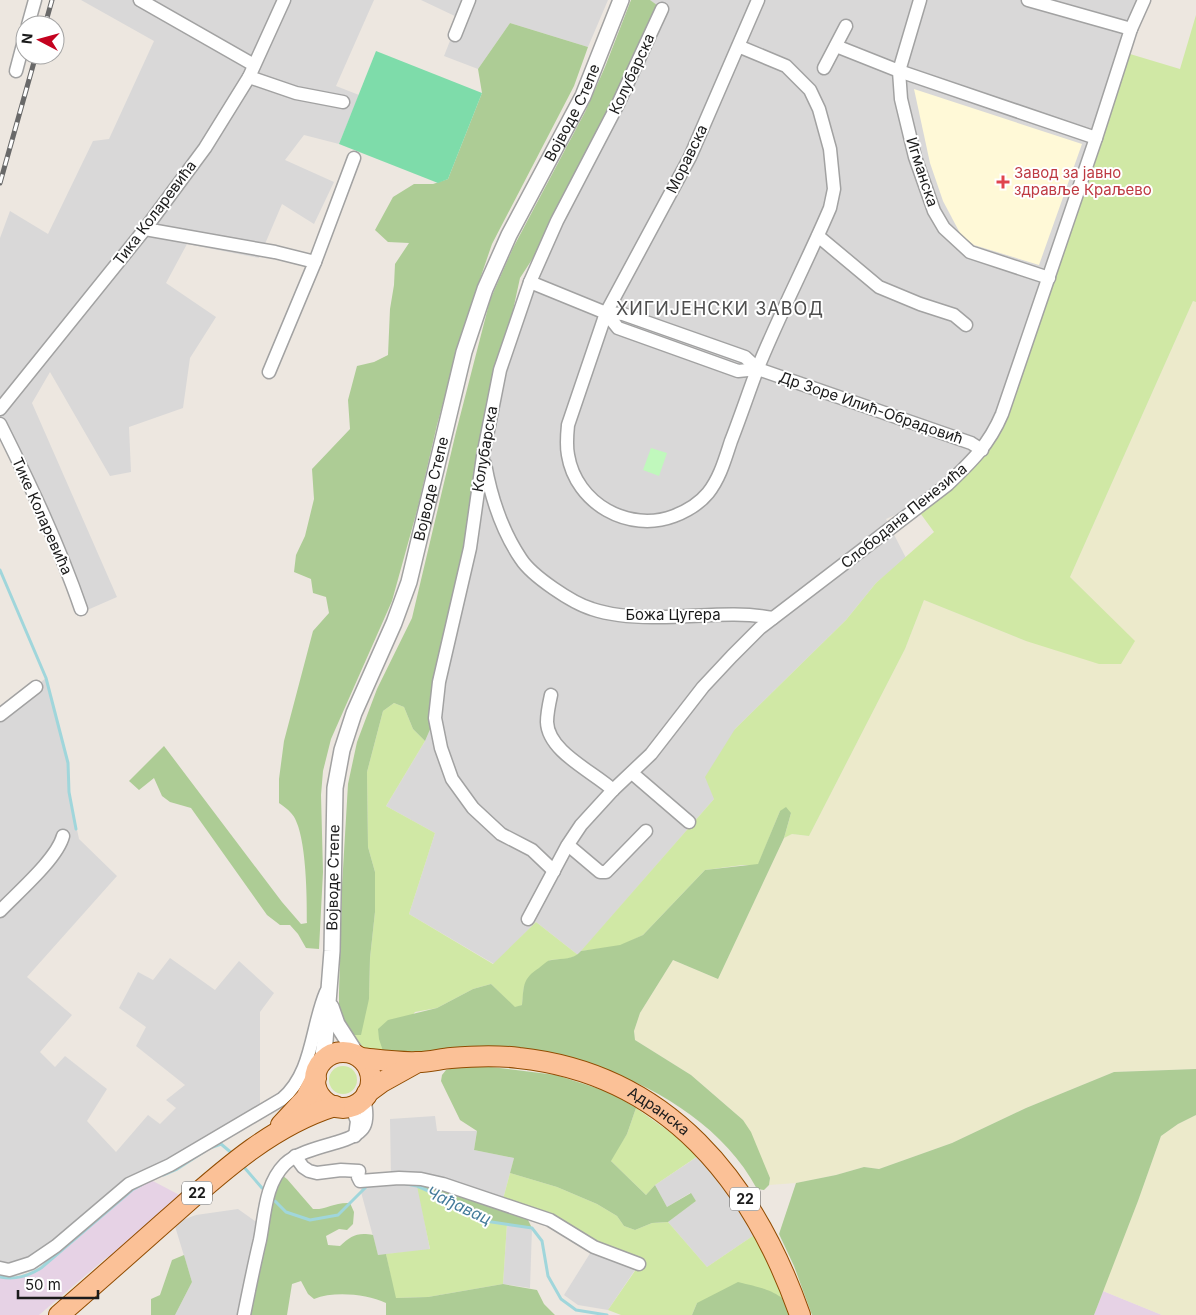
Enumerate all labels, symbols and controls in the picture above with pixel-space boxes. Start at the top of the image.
north arrow [15,15,65,65]
street label: Колубарска [605,30,659,117]
text: N [18,32,36,45]
street label: Војводе Степе [540,61,604,165]
street label: Моравска [662,121,711,196]
street label: Игманска [902,135,943,209]
street label: Тика Коларевића [109,156,200,269]
place label: Завод за јавно здравље Краљево [1014,163,1152,199]
marker: Завод за јавно здравље Краљево [996,175,1010,189]
district label: ХИГИЈЕНСКИ ЗАВОД [616,298,824,319]
street label: Др Зоре Илић-Обрадовић [777,367,966,448]
street label: Колубарска [468,404,501,493]
street label: Војводе Степе [409,435,452,543]
street label: Тике Коларевића [8,454,77,577]
street label: Слободана Пенезића [837,459,971,572]
street label: Божа Цугера [625,605,721,624]
street label: Војводе Степе [322,824,343,931]
street label: Адранска [625,1083,694,1139]
water label: Чађавац [424,1181,494,1229]
road number: 22 [182,1182,212,1204]
road number: 22 [730,1188,760,1210]
scale bar [18,1268,98,1300]
text: 50 m [25,1275,61,1294]

